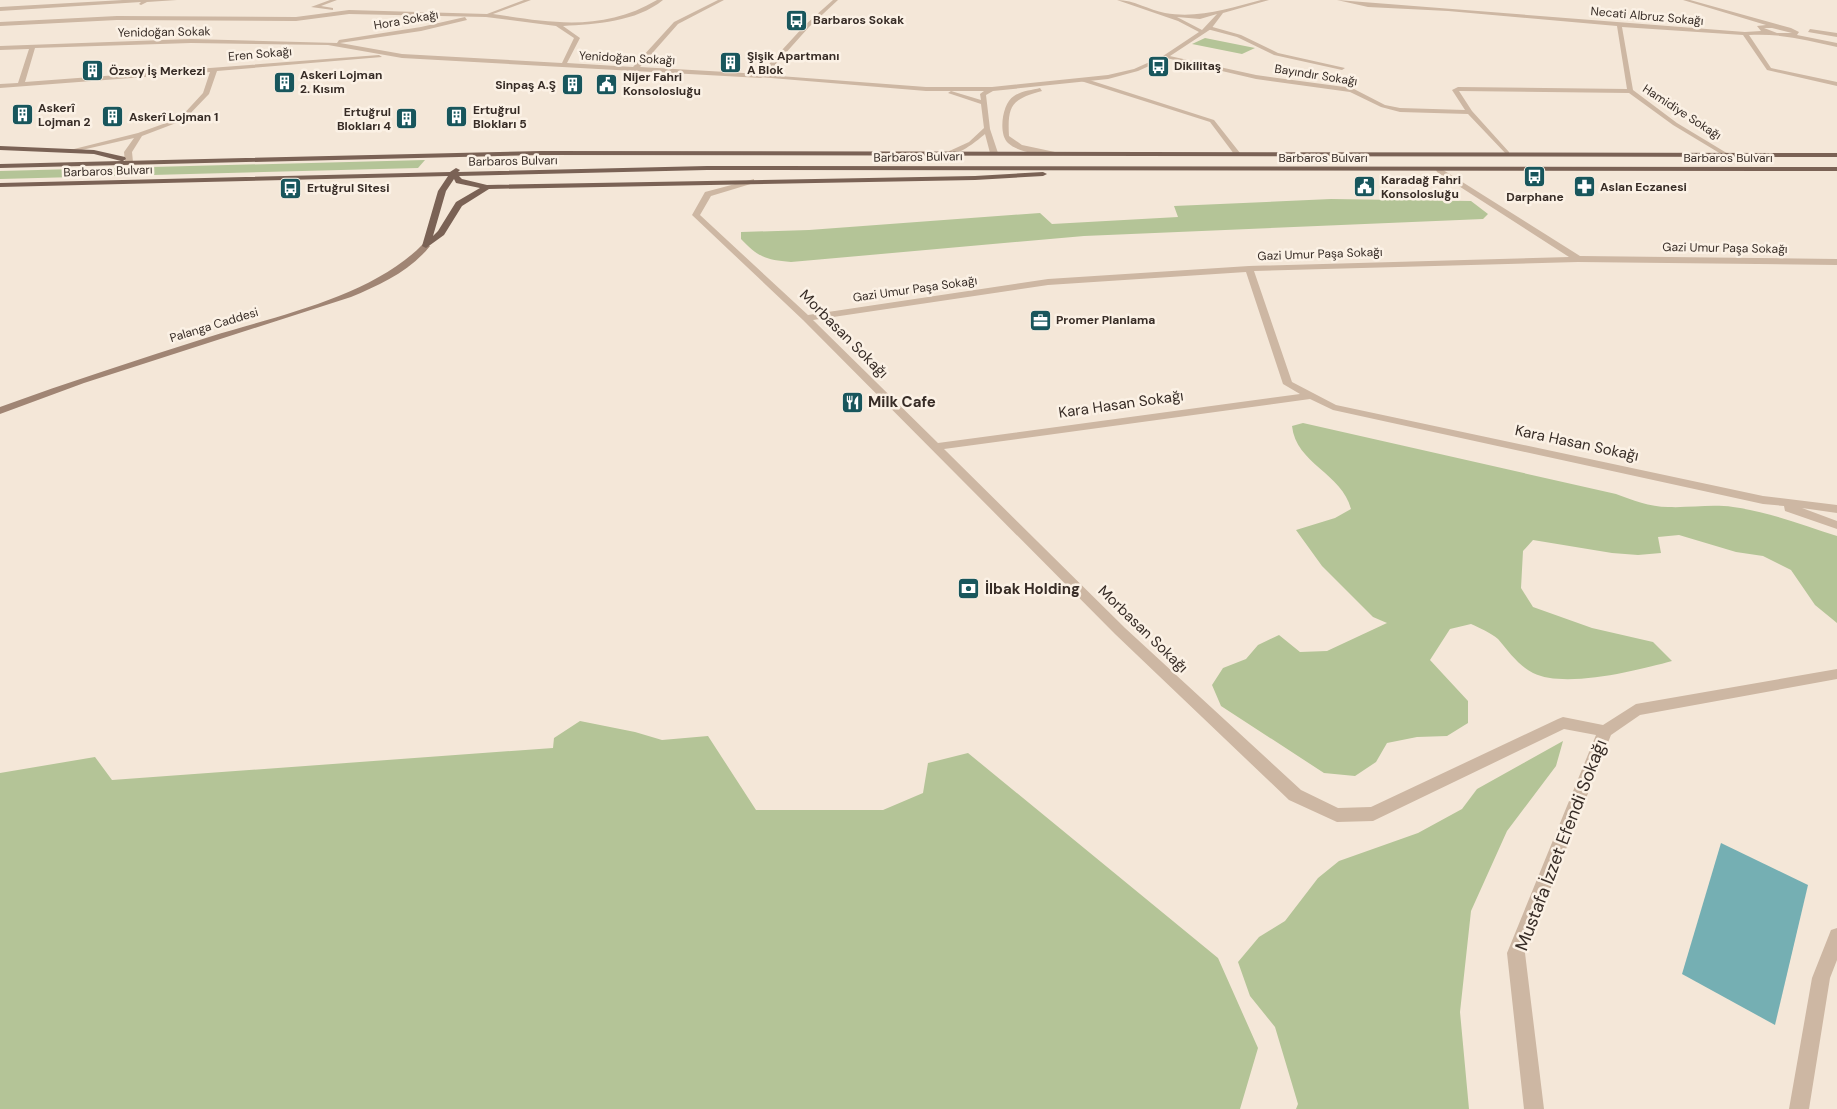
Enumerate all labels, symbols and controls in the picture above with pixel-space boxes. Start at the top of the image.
street label: Necati Albruz Sokağı [1590,3,1704,29]
street label: Hora Sokağı [372,6,440,34]
bus stop icon: Barbaros Sokak [785,8,809,32]
place label: Barbaros Sokak [813,12,904,28]
street label: Yenidoğan Sokak [117,23,211,41]
street label: Eren Sokağı [227,43,293,65]
street label: Yenidoğan Sokağı [579,47,675,69]
place label: Şişik Apartmanı A Blok [747,48,839,78]
building icon: Şişik Apartmanı A Blok [719,51,743,75]
bus stop icon: Dikilitaş [1146,54,1170,78]
place label: Dikilitaş [1174,58,1221,74]
building icon: Özsoy İş Merkezi [81,59,105,83]
street label: Bayındır Sokağı [1273,61,1359,89]
place label: Özsoy İş Merkezi [109,63,206,79]
place label: Askeri Lojman 2. Kısım [300,67,382,97]
place label: Nijer Fahri Konsolosluğu [623,69,701,99]
building icon: Askeri Lojman 2. Kısım [272,70,296,94]
public building icon: Nijer Fahri Konsolosluğu [595,72,619,96]
building icon: Sinpaş A.Ş [560,73,584,97]
place label: Sinpaş A.Ş [495,77,556,93]
street label: Hamidiye Sokağı [1640,81,1724,143]
place label: Askerî Lojman 2 [38,100,91,130]
place label: Ertuğrul Blokları 5 [473,102,527,132]
building icon: Askerî Lojman 2 [10,103,34,127]
place label: Ertuğrul Blokları 4 [337,104,391,134]
building icon: Askerî Lojman 1 [101,105,125,129]
building icon: Ertuğrul Blokları 5 [445,105,469,129]
building icon: Ertuğrul Blokları 4 [395,107,419,131]
place label: Askerî Lojman 1 [129,109,218,125]
street label: Barbaros Bulvarı [873,148,963,166]
street label: Barbaros Bulvarı [1278,150,1368,166]
street label: Barbaros Bulvarı [1683,150,1773,166]
street label: Barbaros Bulvarı [468,152,558,170]
street label: Barbaros Bulvarı [63,161,153,181]
bus stop icon: Darphane [1523,164,1547,188]
place label: Karadağ Fahri Konsolosluğu [1381,172,1461,202]
public building icon: Karadağ Fahri Konsolosluğu [1353,175,1377,199]
pharmacy icon: Aslan Eczanesi [1572,175,1596,199]
bus stop icon: Ertuğrul Sitesi [279,176,303,200]
place label: Aslan Eczanesi [1600,179,1687,195]
place label: Ertuğrul Sitesi [307,180,389,196]
place label: Darphane [1506,189,1564,205]
street label: Gazi Umur Paşa Sokağı [1662,239,1788,257]
street label: Gazi Umur Paşa Sokağı [1257,244,1383,264]
street label: Gazi Umur Paşa Sokağı [852,272,978,306]
street label: Morbasan Sokağı [795,285,893,383]
street label: Palanga Caddesi [168,304,260,346]
office icon: Promer Planlama [1028,308,1052,332]
place label: Promer Planlama [1056,312,1155,328]
street label: Kara Hasan Sokağı [1057,385,1185,423]
restaurant icon: Milk Cafe [840,390,864,414]
place label: Milk Cafe [868,392,936,412]
street label: Kara Hasan Sokağı [1513,420,1641,466]
bank icon: İlbak Holding [957,577,981,601]
place label: İlbak Holding [985,579,1080,599]
street label: Morbasan Sokağı [1094,581,1192,677]
street label: Mustafa İzzet Efendi Sokağı [1510,736,1612,954]

